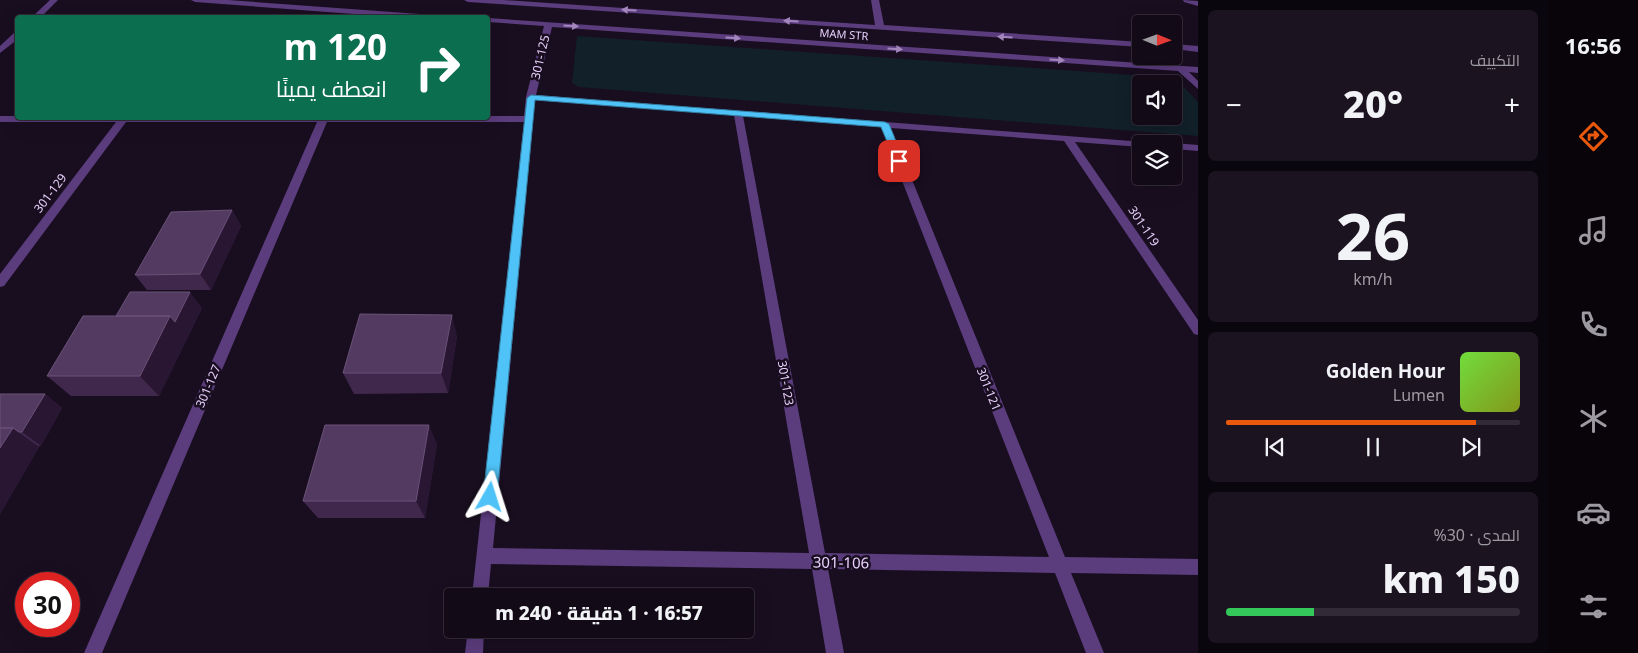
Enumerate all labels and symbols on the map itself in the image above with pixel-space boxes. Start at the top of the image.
one-way arrow [620,6,636,14]
north arrow [1132,15,1182,65]
one-way arrow [783,17,799,25]
one-way arrow [563,23,579,31]
street label: MAM STR [819,25,869,43]
one-way arrow [997,32,1013,40]
street label: 301-125 [527,33,553,81]
one-way arrow [725,34,741,42]
one-way arrow [888,45,904,53]
one-way arrow [1050,57,1066,65]
pin [878,140,920,182]
street label: 301-129 [30,170,70,216]
street label: 301-119 [1124,203,1164,250]
street label: 301-123 [774,359,798,407]
street label: 301-127 [191,362,225,410]
street label: 301-121 [973,365,1005,413]
position arrow [463,470,515,522]
street label: 301-106 [813,552,869,572]
speed limit sign: 30 [15,572,80,637]

